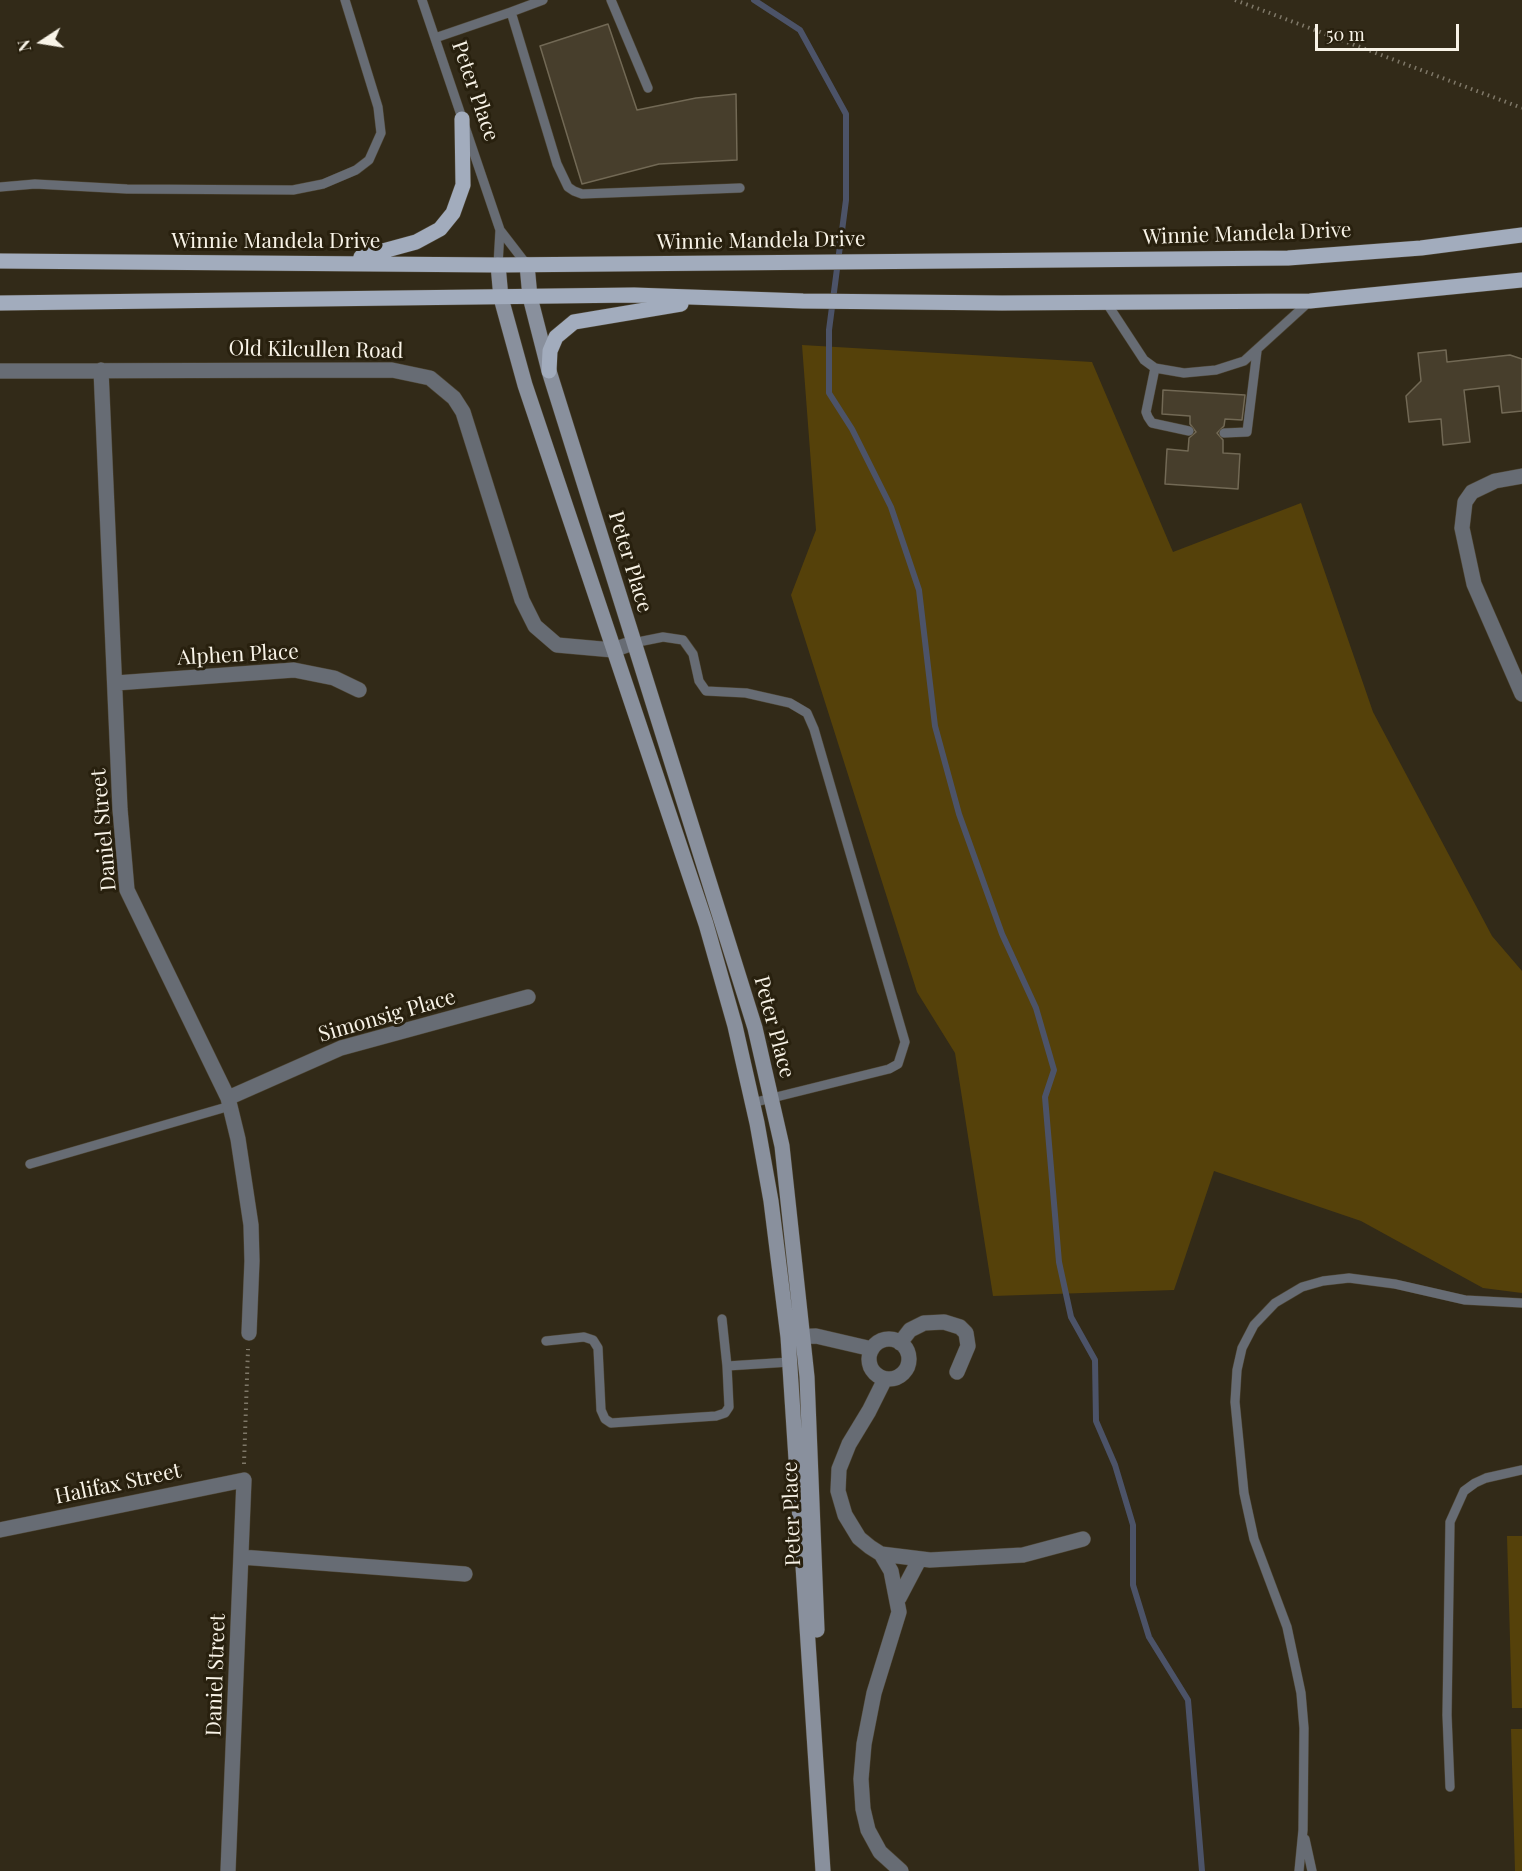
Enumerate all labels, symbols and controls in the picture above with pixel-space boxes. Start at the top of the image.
north arrow [12,12,72,72]
scale bar [1318,12,1462,50]
text: 50 m [1326,22,1365,46]
street label: Peter Place [446,37,504,145]
text: N [12,38,35,54]
street label: Winnie Mandela Drive [1142,218,1352,250]
street label: Winnie Mandela Drive [656,227,866,255]
street label: Winnie Mandela Drive [172,228,380,254]
street label: Old Kilcullen Road [228,336,404,364]
street label: Peter Place [603,508,657,616]
street label: Alphen Place [177,639,299,671]
street label: Daniel Street [86,768,122,892]
street label: Peter Place [748,973,800,1081]
street label: Simonsig Place [316,984,458,1048]
street label: Halifax Street [53,1458,183,1510]
street label: Peter Place [778,1461,806,1567]
street label: Daniel Street [201,1613,231,1737]

